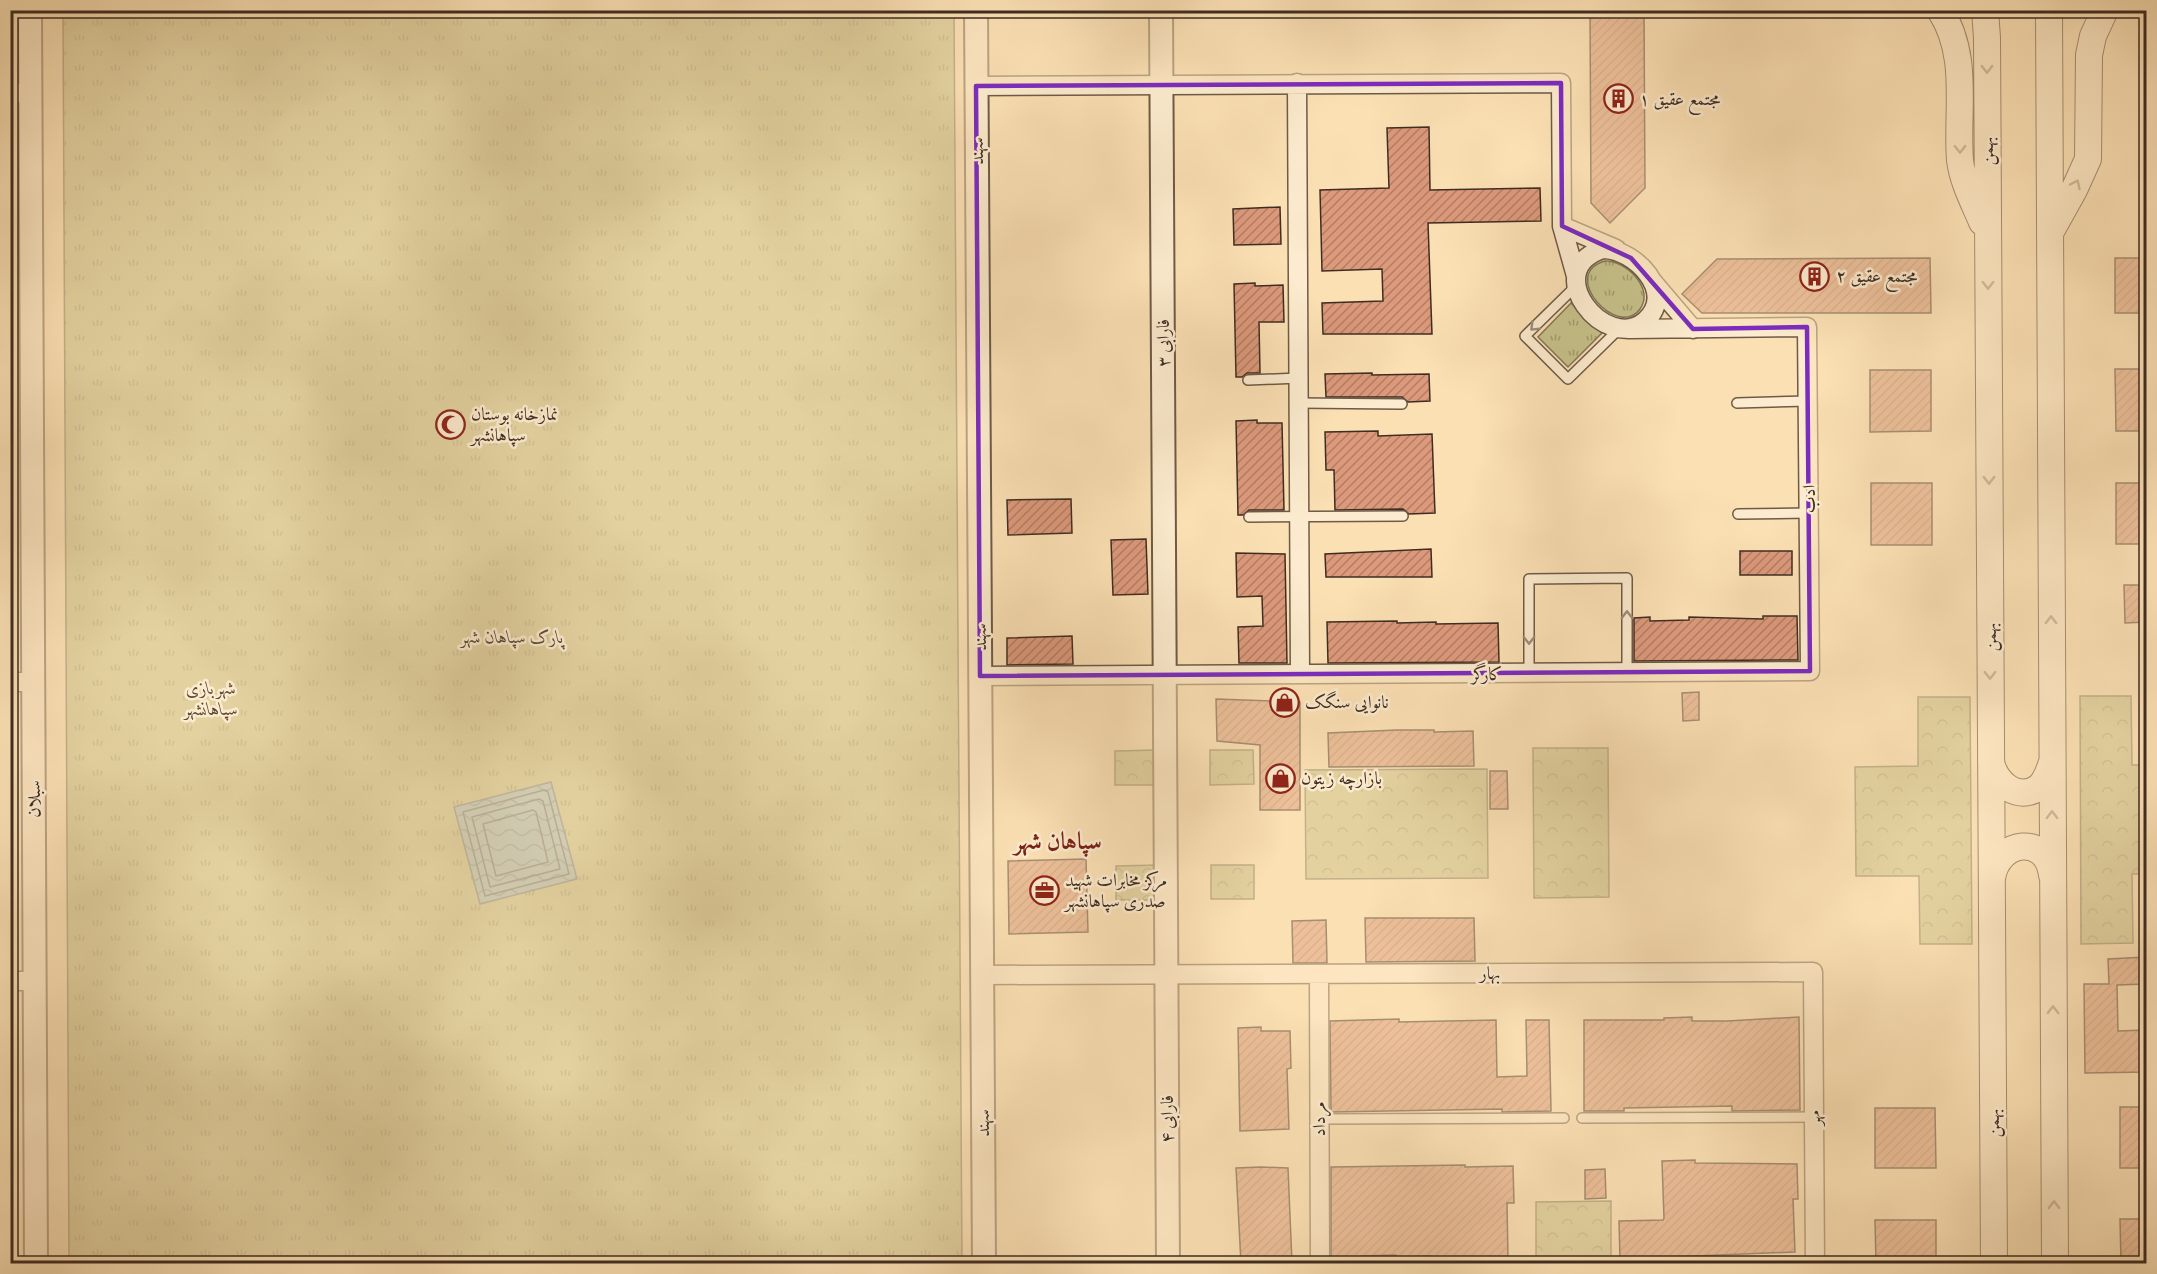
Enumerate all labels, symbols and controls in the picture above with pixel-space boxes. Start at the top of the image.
one-way arrow [1981,64,1993,73]
building icon: مجتمع عقیق ۱ [1602,83,1634,115]
place label: مجتمع عقیق ۱ [1639,88,1721,115]
street label: سهند [966,137,989,165]
street label: بهمن [1976,137,1999,165]
one-way arrow [1954,145,1966,154]
one-way arrow [2069,180,2081,191]
building icon: مجتمع عقیق ۲ [1799,260,1831,292]
place label: مجتمع عقیق ۲ [1836,265,1918,292]
one-way arrow [1982,280,1994,289]
street label: فارابی ۳ [1152,319,1176,367]
one-way arrow [1531,320,1542,331]
place label: نمازخانه بوستان سپاهانشهر [469,403,558,447]
mosque icon: نمازخانه بوستان سپاهانشهر [434,408,466,440]
one-way arrow [1983,475,1995,484]
street label: ادب [1798,485,1820,513]
one-way arrow [1621,610,1633,619]
one-way arrow [2045,616,2057,625]
street label: سهند [969,623,992,651]
street label: بهمن [1979,623,2002,651]
park label: پارک سپاهان شهر [459,626,565,650]
one-way arrow [1523,635,1535,644]
street label: کارگر [1469,662,1503,685]
one-way arrow [1984,670,1996,679]
park label: شهربازی سپاهانشهر [183,677,238,721]
shop icon: نانوایی سنگک [1268,686,1300,718]
place label: نانوایی سنگک [1305,690,1389,714]
shop icon: بازارچه زیتون [1264,762,1296,794]
place label: بازارچه زیتون [1301,767,1382,791]
street label: سبلان [23,780,45,818]
one-way arrow [2046,811,2058,820]
district label: سپاهان شهر [1011,826,1102,857]
place label: مرکز مخابرات شهید صدری سپاهانشهر [1063,869,1167,913]
office icon: مرکز مخابرات شهید صدری سپاهانشهر [1028,874,1060,906]
street label: بهار [1478,962,1500,985]
one-way arrow [2047,1006,2059,1015]
street label: فارابی ۴ [1156,1095,1180,1143]
street label: مرداد [1308,1102,1332,1136]
street label: سهند [972,1109,995,1137]
street label: بهمن [1982,1109,2005,1137]
street label: مهر [1803,1110,1826,1128]
one-way arrow [2048,1201,2061,1210]

